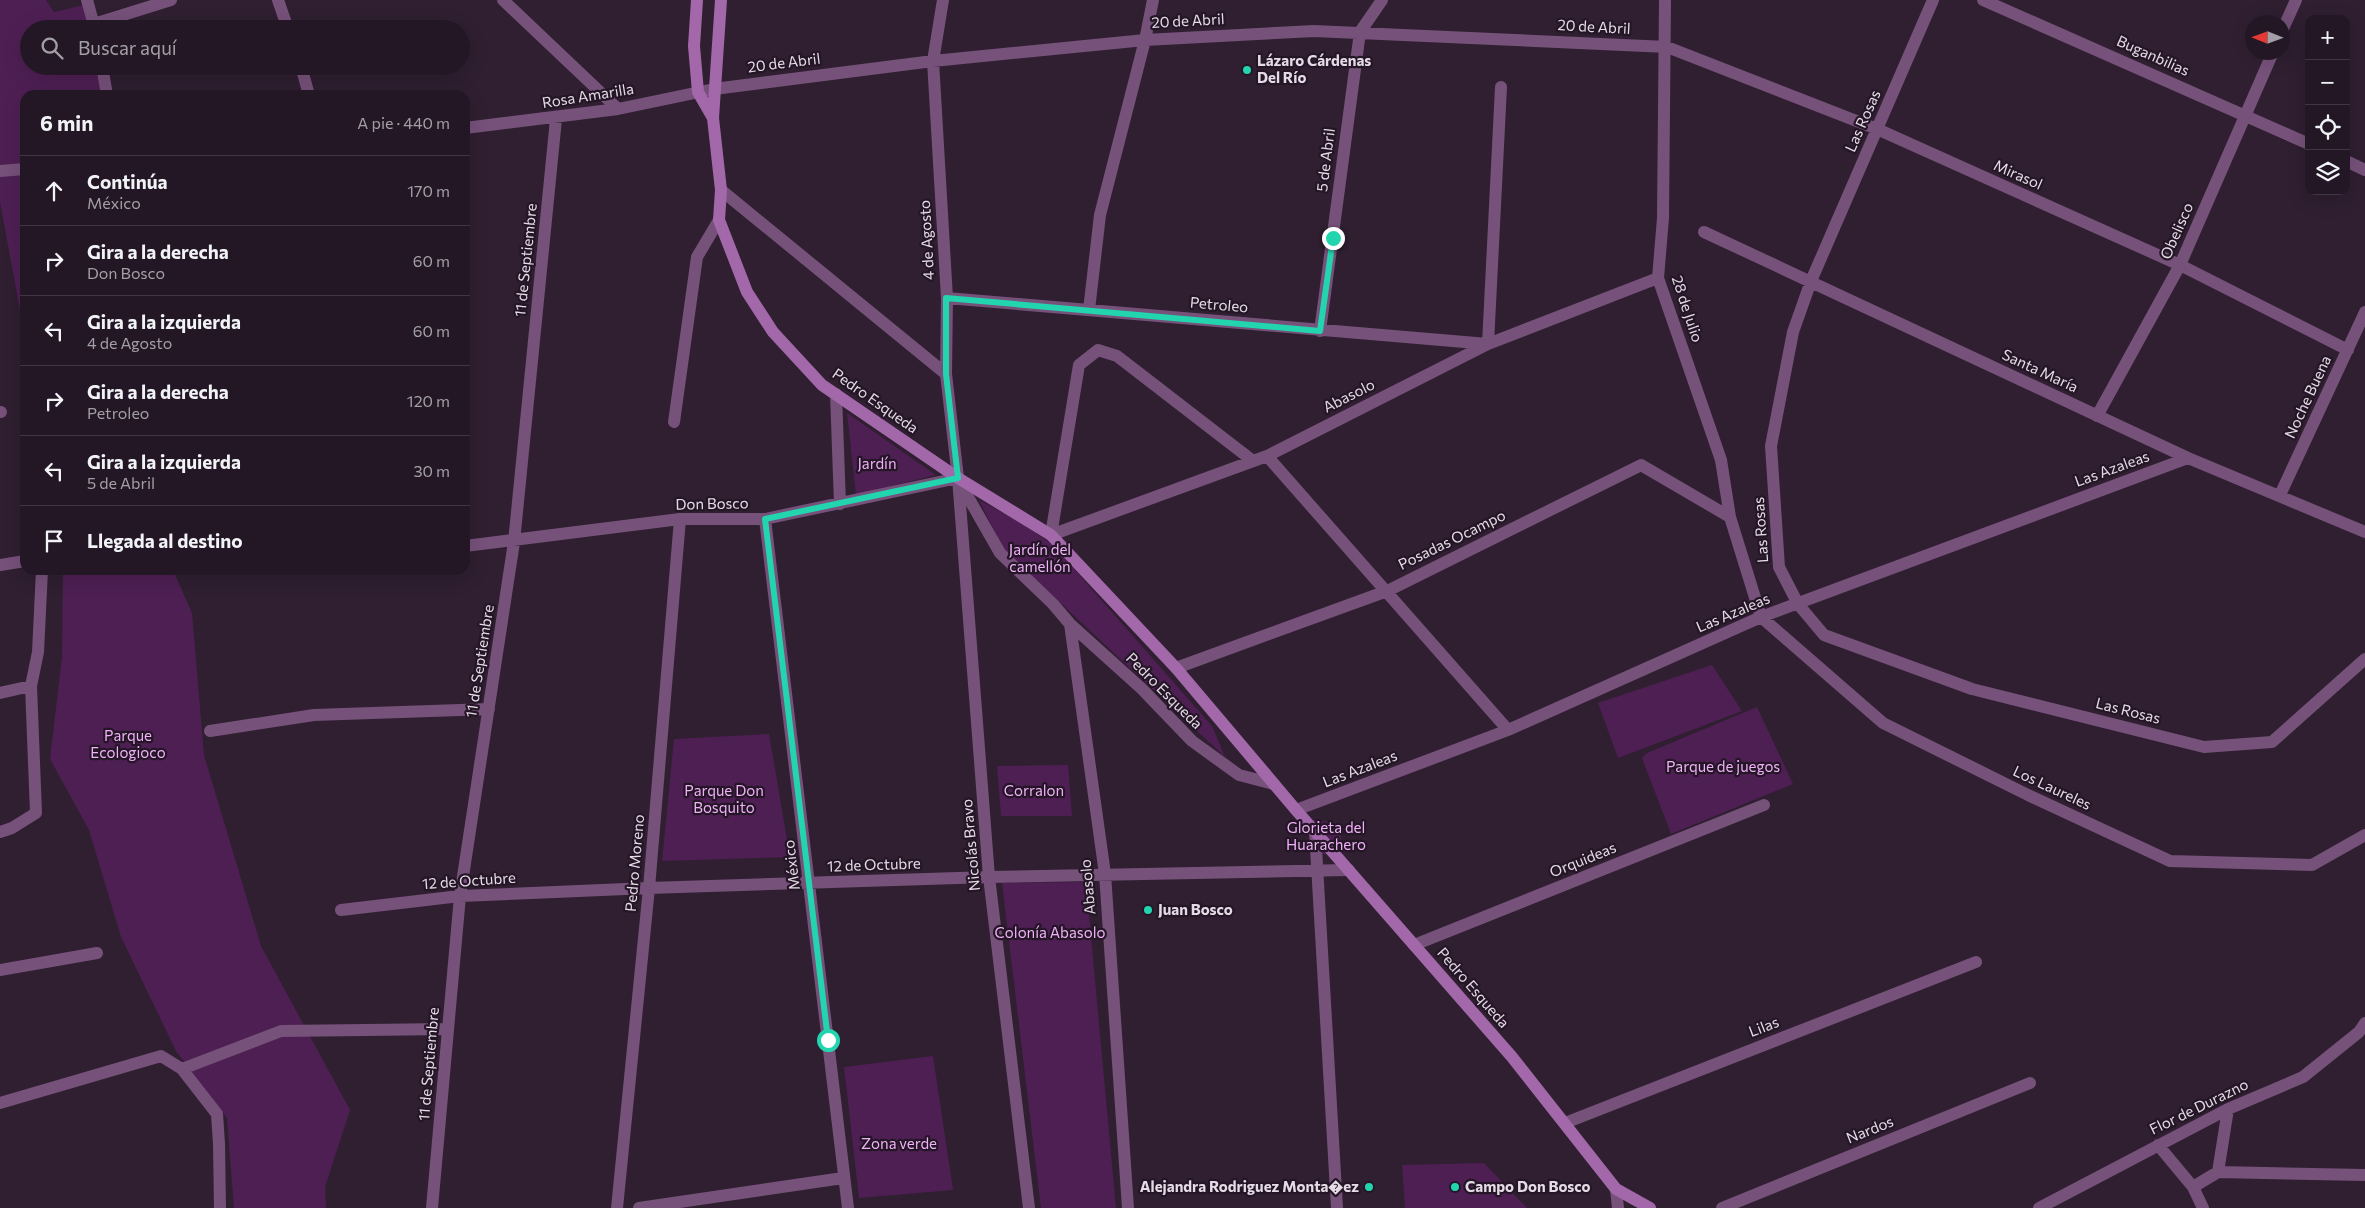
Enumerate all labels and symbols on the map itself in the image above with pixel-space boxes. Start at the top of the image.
street label: 20 de Abril [1151,9,1225,31]
street label: 20 de Abril [1557,15,1631,37]
north arrow [2245,15,2290,60]
street label: Buganbilias [2114,31,2193,79]
street label: 20 de Abril [746,49,821,75]
place label: Lázaro Cárdenas Del Río [1257,51,1371,86]
marker: Lázaro Cárdenas Del Río [1241,64,1253,76]
street label: Rosa Amarilla [541,79,635,111]
street label: Las Rosas [1840,87,1884,154]
street label: 5 de Abril [1312,127,1338,193]
street label: Mirasol [1991,155,2046,193]
street label: 4 de Agosto [915,200,937,280]
street label: Obelisco [2156,200,2197,262]
street label: 11 de Septiembre [510,202,540,318]
route end [1322,227,1345,250]
street label: 28 de Julio [1669,273,1707,344]
street label: Petroleo [1189,292,1249,316]
street label: Santa María [2000,345,2081,396]
street label: Noche Buena [2280,352,2334,441]
street label: Pedro Esqueda [829,364,922,436]
street label: Abasolo [1320,374,1377,416]
street label: Las Azaleas [2072,446,2152,490]
park label: Jardín [857,454,897,472]
street label: Don Bosco [675,493,749,513]
street label: Las Rosas [1749,496,1771,564]
street label: Posadas Ocampo [1395,505,1508,573]
park label: Jardín del camellón [1009,540,1071,575]
street label: Las Azaleas [1693,588,1772,636]
street label: 11 de Septiembre [461,603,497,719]
street label: Pedro Esqueda [1123,648,1207,732]
street label: Las Rosas [2094,693,2163,727]
park label: Parque Ecologioco [90,726,166,761]
street label: Las Azaleas [1320,746,1400,790]
park label: Parque de juegos [1666,757,1780,775]
street label: Los Laureles [2011,761,2094,813]
park label: Parque Don Bosquito [684,781,764,816]
park label: Corralon [1004,781,1064,799]
street label: Nicolás Bravo [957,798,983,892]
street label: Pedro Moreno [621,813,647,912]
park label: Glorieta del Huarachero [1286,818,1366,853]
street label: Orquideas [1547,838,1619,881]
street label: México [779,839,803,891]
street label: 12 de Octubre [827,853,921,875]
street label: Abasolo [1076,859,1098,916]
street label: 12 de Octubre [422,868,516,892]
place label: Juan Bosco [1158,900,1233,918]
marker: Juan Bosco [1142,904,1154,916]
park label: Colonía Abasolo [995,923,1105,941]
street label: Pedro Esqueda [1434,943,1514,1031]
street label: 11 de Septiembre [414,1006,442,1122]
street label: Lilas [1746,1012,1781,1040]
route start [817,1029,840,1052]
street label: Flor de Durazno [2146,1074,2251,1138]
street label: Nardos [1843,1111,1896,1147]
park label: Zona verde [861,1134,937,1152]
place label: Alejandra Rodriguez Monta�ez [1140,1177,1359,1195]
place label: Campo Don Bosco [1465,1177,1590,1195]
marker: Alejandra Rodriguez Monta�ez [1363,1181,1375,1193]
marker: Campo Don Bosco [1449,1181,1461,1193]

